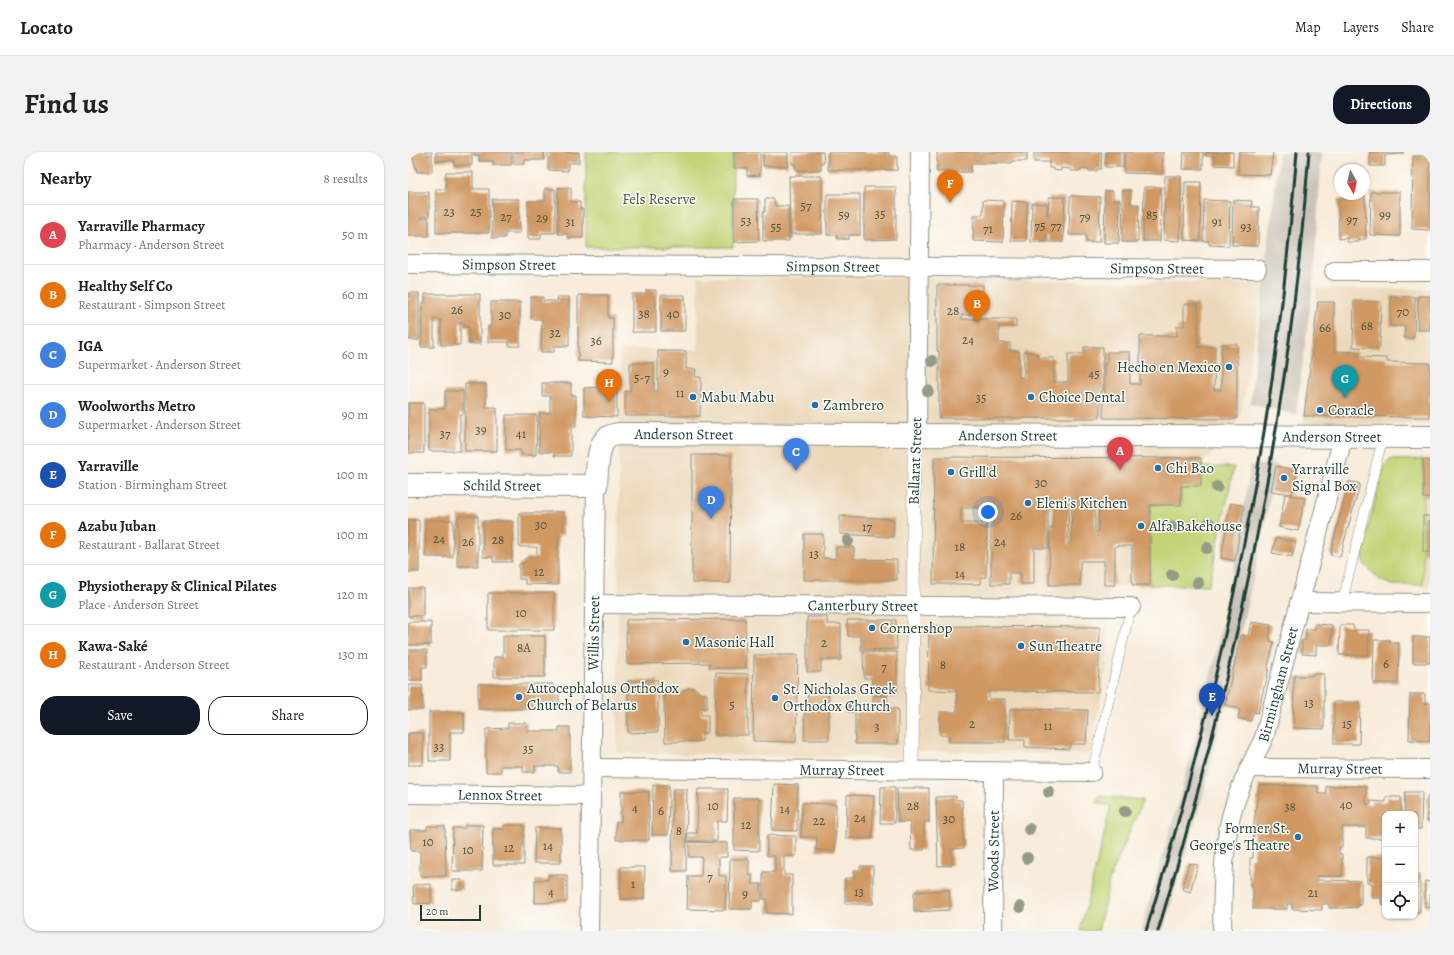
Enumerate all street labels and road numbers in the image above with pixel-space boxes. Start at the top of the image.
street label: Simpson Street [462,254,556,275]
street label: Simpson Street [786,256,880,277]
street label: Simpson Street [1110,258,1204,279]
street label: Ballarat Street [903,417,927,505]
street label: Anderson Street [633,424,733,444]
street label: Anderson Street [957,425,1057,446]
street label: Anderson Street [1281,426,1381,447]
street label: Schild Street [463,475,541,496]
street label: Willis Street [583,595,604,672]
street label: Canterbury Street [808,595,918,616]
street label: Birmingham Street [1253,624,1303,744]
street label: Murray Street [1297,758,1383,779]
street label: Murray Street [799,760,885,780]
street label: Lennox Street [457,785,543,805]
street label: Woods Street [983,810,1004,893]

